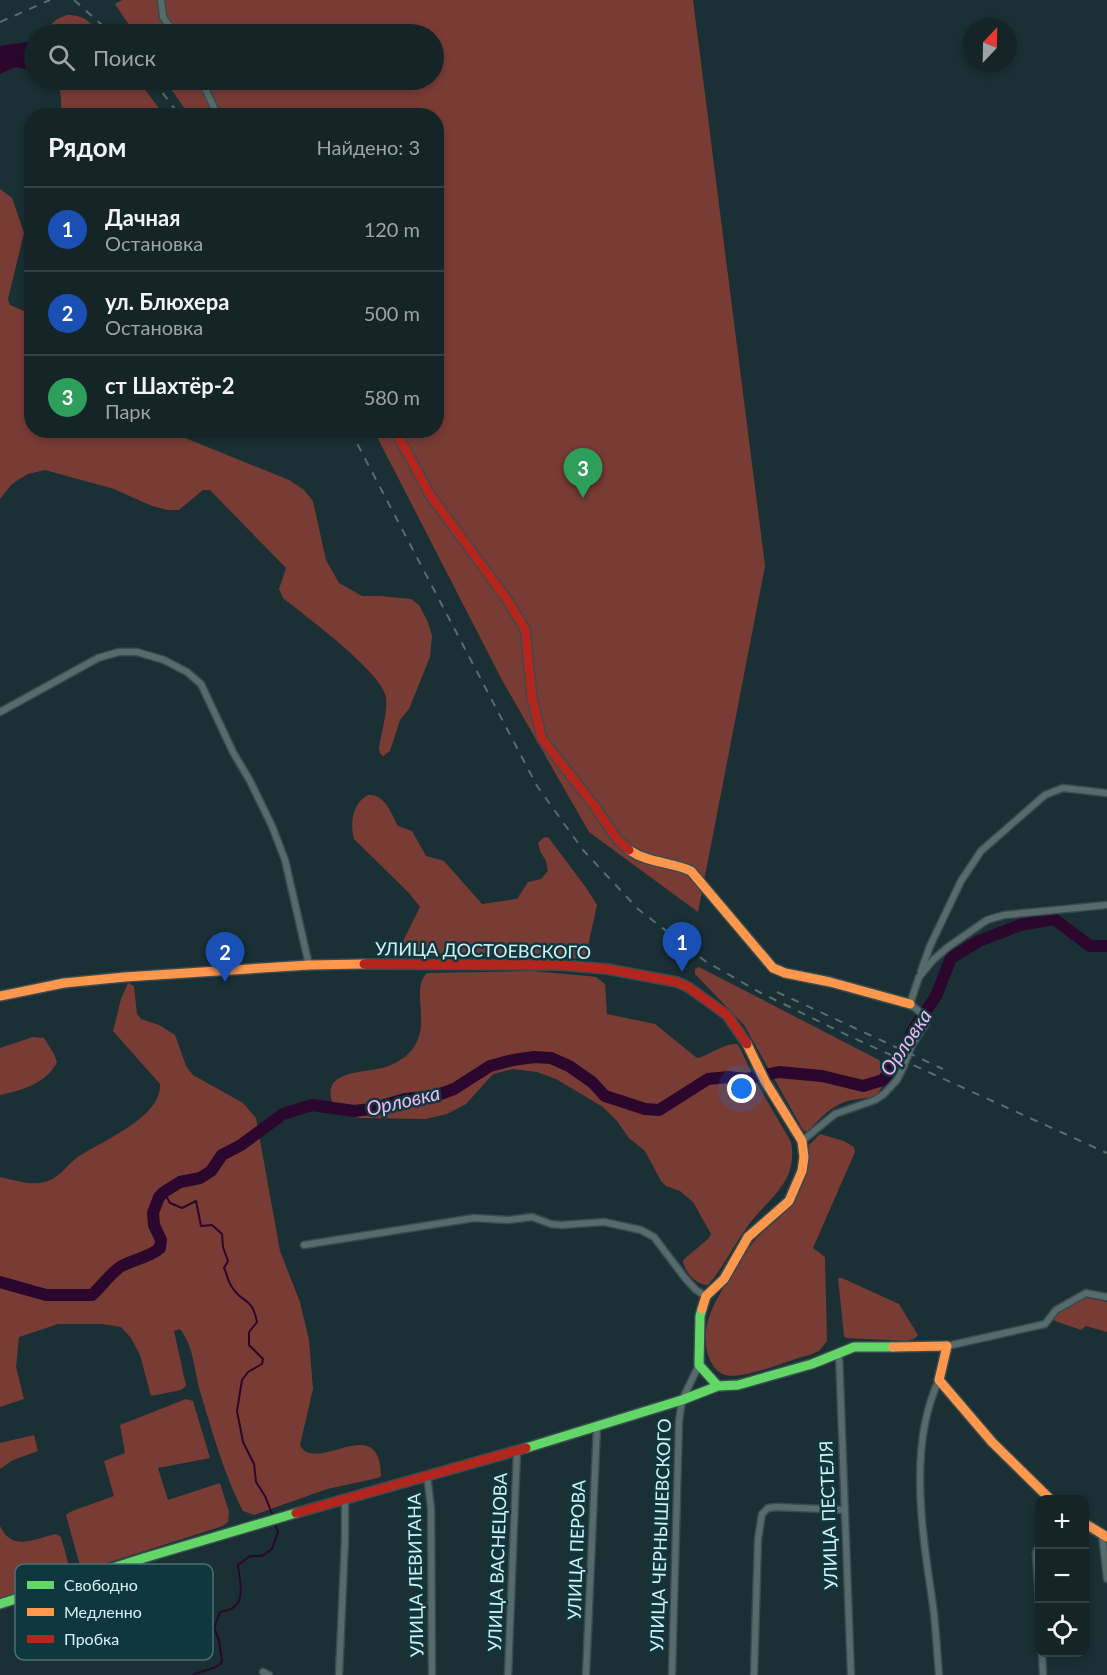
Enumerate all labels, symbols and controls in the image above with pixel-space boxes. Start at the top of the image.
north arrow [963,18,1017,72]
search box [24,24,444,90]
icon: search [45,41,78,74]
text: Поиск [93,44,156,71]
text: Рядом [48,131,126,163]
text: Найдено: 3 [317,135,420,159]
text: Дачная [105,204,180,231]
text: 1 [62,217,73,241]
text: 120 m [364,217,420,241]
text: Остановка [105,231,203,255]
text: ул. Блюхера [105,288,229,315]
text: 2 [62,301,73,325]
text: 500 m [364,301,420,325]
text: Остановка [105,315,203,339]
text: ст Шахтёр-2 [105,372,235,399]
text: 3 [62,385,73,409]
text: 580 m [364,385,420,409]
text: Парк [105,399,151,423]
pin: 3 [564,448,602,498]
pin: 1 [662,922,702,972]
pin: 2 [206,932,244,982]
street label: УЛИЦА ДОСТОЕВСКОГО [375,937,591,963]
water label: Орловка [874,1004,936,1080]
your location [727,1074,756,1103]
water label: Орловка [364,1080,442,1120]
street label: УЛИЦА ЧЕРНЫШЕВСКОГО [645,1418,675,1652]
street label: УЛИЦА ПЕСТЕЛЯ [814,1440,842,1590]
street label: УЛИЦА ВАСНЕЦОВА [483,1471,511,1652]
street label: УЛИЦА ПЕРОВА [563,1479,589,1620]
street label: УЛИЦА ЛЕВИТАНА [403,1492,427,1657]
map controls [1035,1495,1089,1657]
button: + [1035,1495,1089,1549]
button: − [1035,1549,1089,1603]
legend [15,1564,213,1660]
text: Свободно [64,1575,138,1594]
text: Медленно [64,1602,142,1621]
button: locate [1035,1603,1089,1657]
text: Пробка [64,1629,119,1648]

